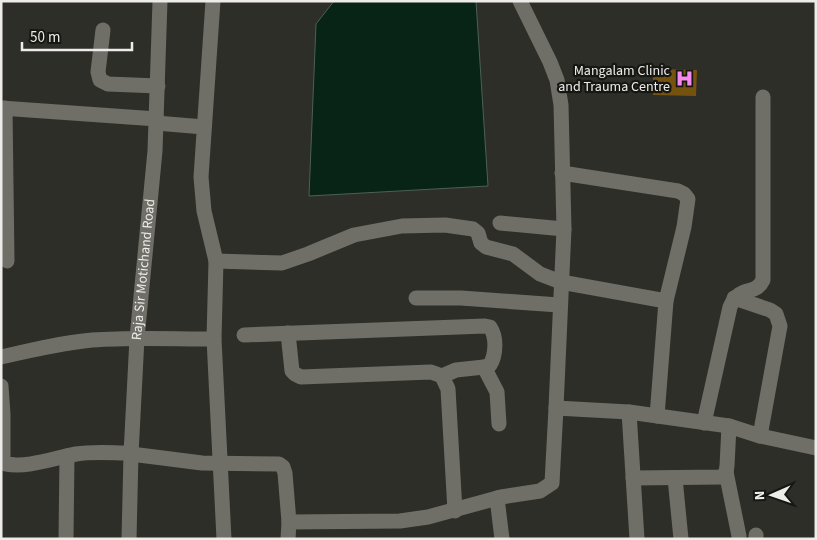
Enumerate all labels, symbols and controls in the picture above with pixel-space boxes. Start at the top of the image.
scale bar [22,20,132,52]
text: 50 m [30,27,60,48]
place label: Mangalam Clinic and Trauma Centre [558,61,671,97]
hospital icon: Mangalam Clinic and Trauma Centre [674,69,694,89]
street label: Raja Sir Motichand Road [127,198,160,341]
north arrow [747,470,797,520]
text: N [750,490,770,500]

